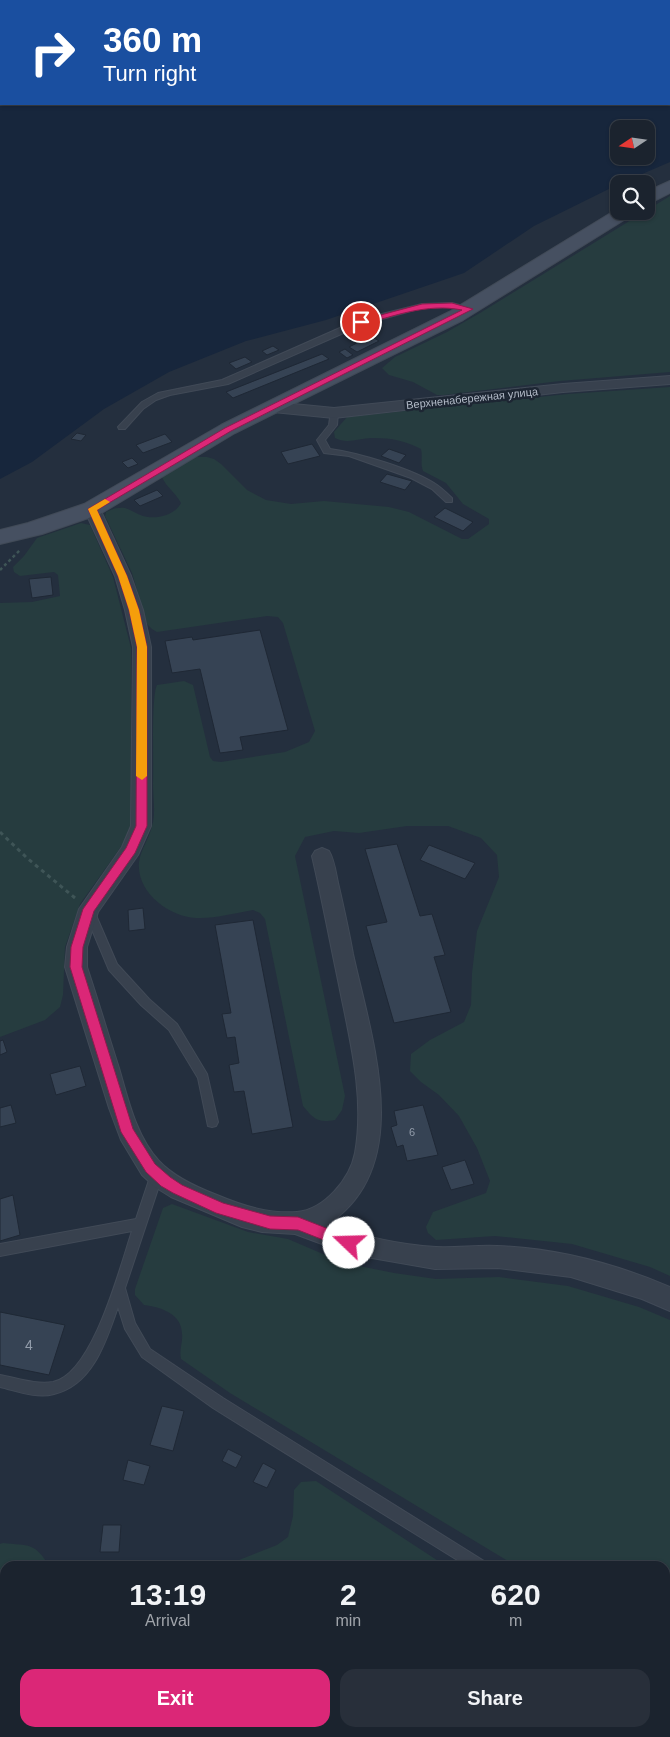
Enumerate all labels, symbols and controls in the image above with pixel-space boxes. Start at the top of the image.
icon: right [20,20,85,85]
text: 360 m [103,20,202,59]
text: Turn right [103,61,196,86]
north arrow [610,120,655,165]
map controls [610,120,655,220]
button: search [610,175,655,220]
pin [340,301,382,343]
icon: arrive [347,308,375,336]
street label: Верхненабережная улица [405,385,539,411]
house number: 6 [409,1126,415,1138]
position arrow [322,1216,374,1268]
house number: 4 [25,1337,33,1353]
text: 13:19 [129,1578,206,1611]
text: 2 [340,1578,357,1611]
text: 620 [491,1578,541,1611]
text: Arrival [145,1612,190,1629]
text: min [335,1612,361,1629]
text: m [509,1612,522,1629]
button: Exit [20,1669,330,1727]
button: Share [340,1669,650,1727]

